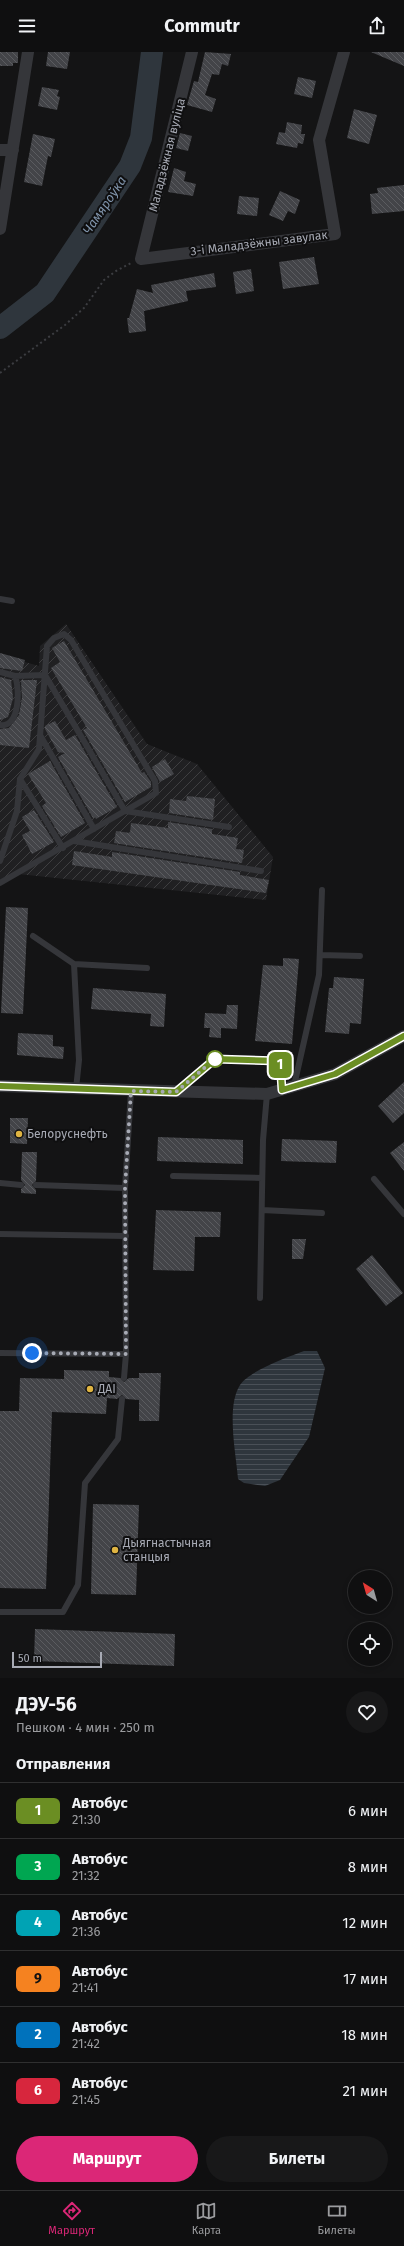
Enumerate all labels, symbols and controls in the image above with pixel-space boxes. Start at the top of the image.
icon: menu [16,15,38,37]
text: Commutr [164,15,240,37]
icon: share [366,15,388,37]
street label: Маладзёжная вуліца [146,97,188,213]
water label: Чамяроўка [80,174,129,237]
street label: 3-і Маладзёжны завулак [190,228,329,258]
unlabelled marker [206,1050,224,1068]
line badge: 1 [267,1052,293,1078]
text: 1 [277,1056,283,1073]
place label: Белоруснефть [27,1127,108,1141]
marker: Белоруснефть [14,1129,24,1139]
your location [22,1343,42,1363]
place label: ДАІ [97,1382,116,1396]
marker: ДАІ [85,1384,95,1394]
place label: Дыягнастычная станцыя [122,1536,211,1564]
marker: Дыягнастычная станцыя [110,1545,120,1555]
north arrow [348,1570,392,1614]
map controls [348,1570,392,1666]
button: locate [348,1622,392,1666]
scale bar [12,1650,102,1669]
text: 50 m [18,1652,42,1665]
button: heart [346,1691,388,1733]
text: ДЭУ-56 [16,1693,77,1716]
text: Пешком · 4 мин · 250 m [16,1720,155,1735]
text: Отправления [16,1755,110,1773]
text: Автобус [72,1794,128,1812]
text: 1 [35,1802,41,1819]
text: 6 мин [348,1802,388,1820]
text: 21:30 [72,1812,101,1827]
text: Автобус [72,1850,128,1868]
text: 3 [34,1858,42,1875]
text: 8 мин [348,1858,388,1876]
text: 21:32 [72,1868,100,1883]
text: Автобус [72,1906,128,1924]
text: 4 [34,1914,42,1931]
text: 12 мин [342,1914,388,1932]
text: 21:36 [72,1924,100,1939]
text: Автобус [72,1962,128,1980]
text: 9 [34,1970,42,1987]
text: 17 мин [343,1970,388,1988]
text: 21:41 [72,1980,99,1995]
text: Автобус [72,2018,128,2036]
text: 2 [34,2026,42,2043]
text: 18 мин [341,2026,388,2044]
text: 21:42 [72,2036,100,2051]
text: Автобус [72,2074,128,2092]
text: 6 [34,2082,42,2099]
text: 21 мин [343,2082,388,2100]
text: 21:45 [72,2092,100,2107]
button: Маршрут [16,2136,198,2182]
button: Билеты [206,2136,388,2182]
tab: Маршрут [48,2200,95,2237]
tab: Карта [192,2200,221,2237]
tab: Билеты [318,2200,356,2237]

